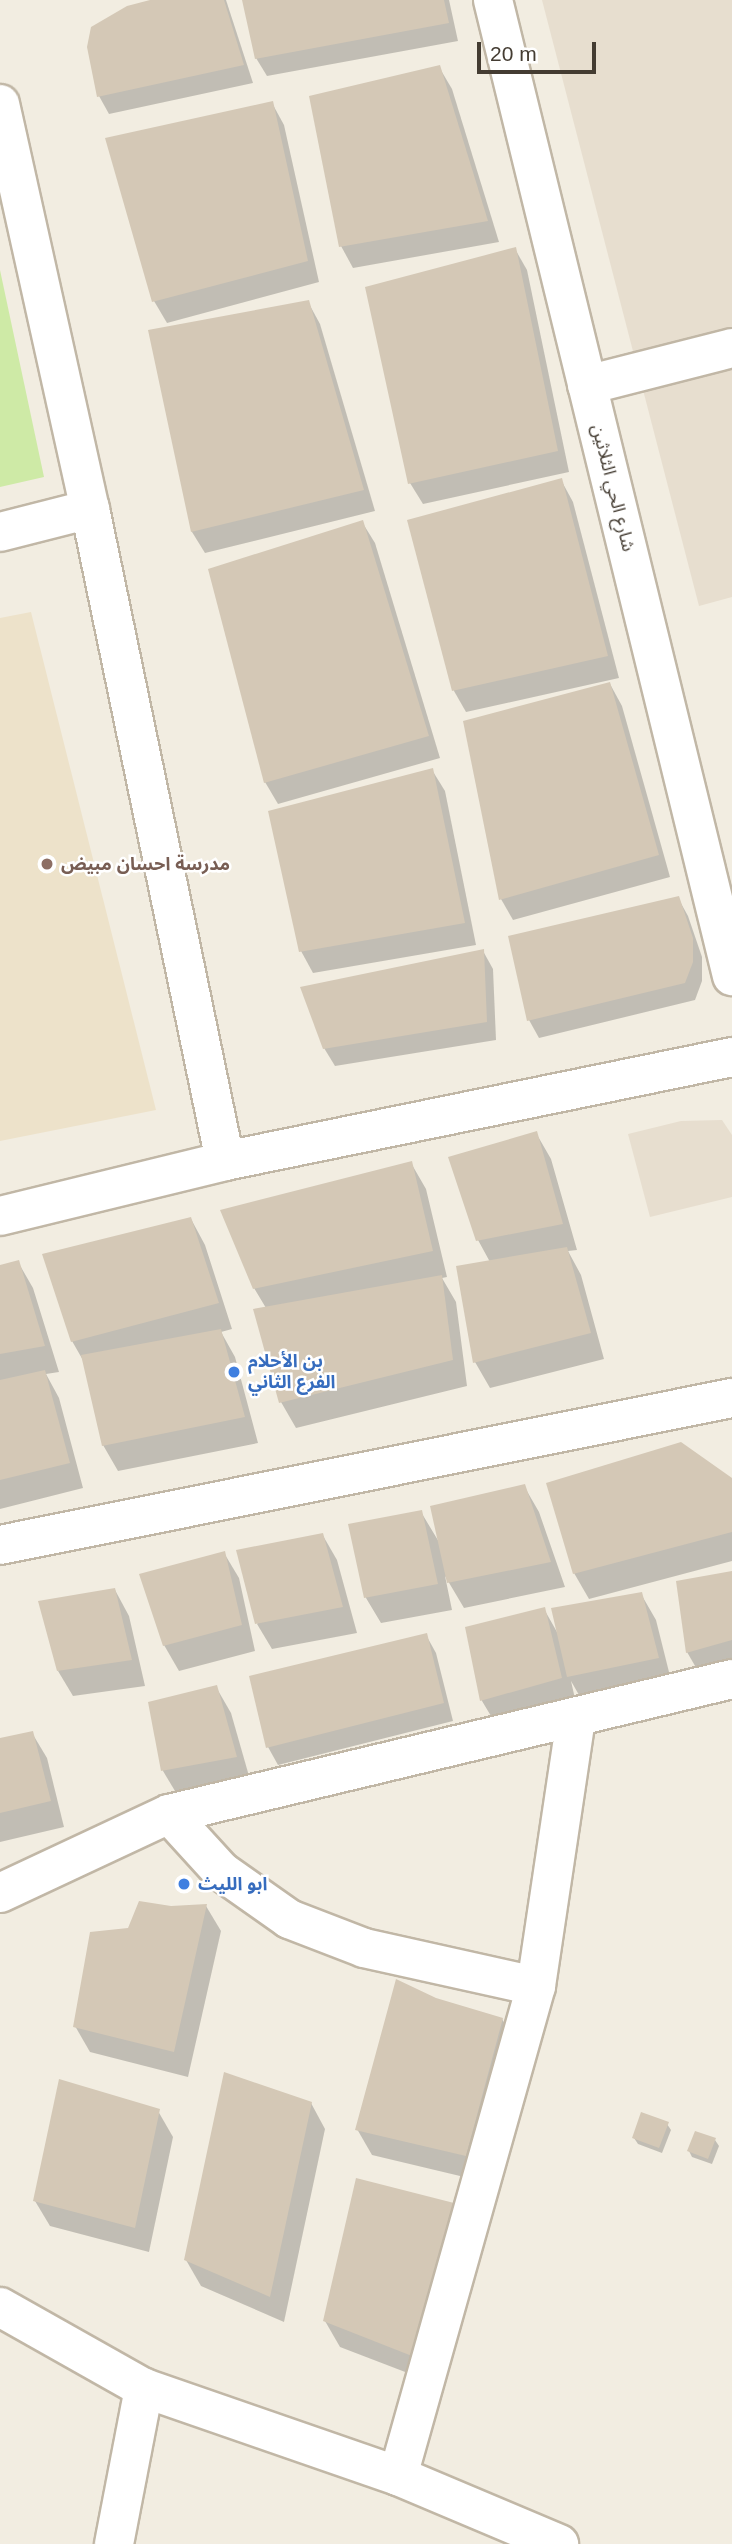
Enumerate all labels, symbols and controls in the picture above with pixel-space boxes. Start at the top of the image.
scale bar [480,28,599,72]
text: 20 m [490,42,537,65]
street label: شارع الحي الثلاثين [587,422,639,554]
place label: مدرسة احسان مبيض [61,853,230,875]
marker: مدرسة احسان مبيض [39,856,55,872]
place label: بن الأحلام الفرع الثاني [248,1351,335,1394]
marker: بن الأحلام الفرع الثاني [226,1364,242,1380]
place label: ابو الليث [198,1873,267,1895]
marker: ابو الليث [176,1876,192,1892]

